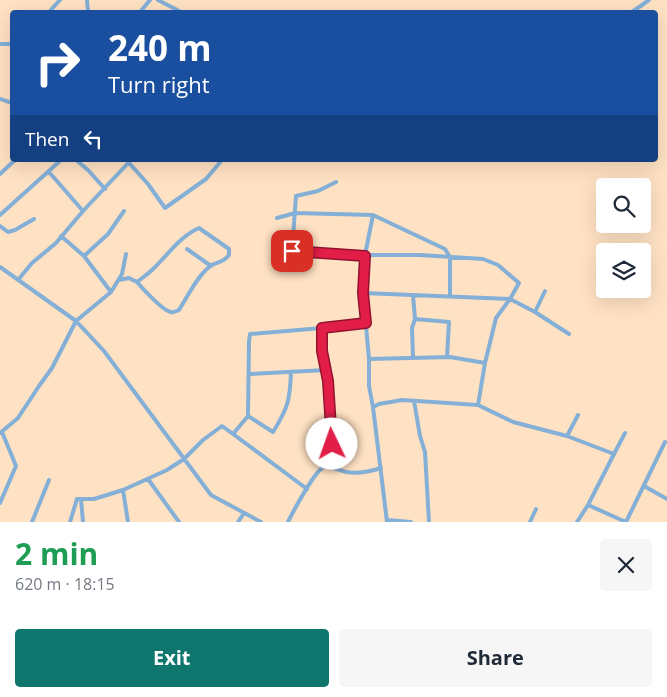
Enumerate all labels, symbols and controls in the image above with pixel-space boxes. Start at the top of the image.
text: 240 m [108,24,212,71]
icon: right [25,30,90,95]
text: Turn right [108,69,210,99]
icon: left [79,125,107,153]
text: Then [25,126,69,152]
map controls [596,178,651,298]
button: search [596,178,651,233]
pin [271,230,313,272]
icon: arrive [278,237,306,265]
button: layers [596,243,651,298]
position arrow [305,417,357,469]
text: 2 min [15,533,98,574]
button: close [600,539,652,591]
text: 620 m · 18:15 [15,573,115,595]
button: Exit [15,629,329,687]
button: Share [339,629,652,687]

